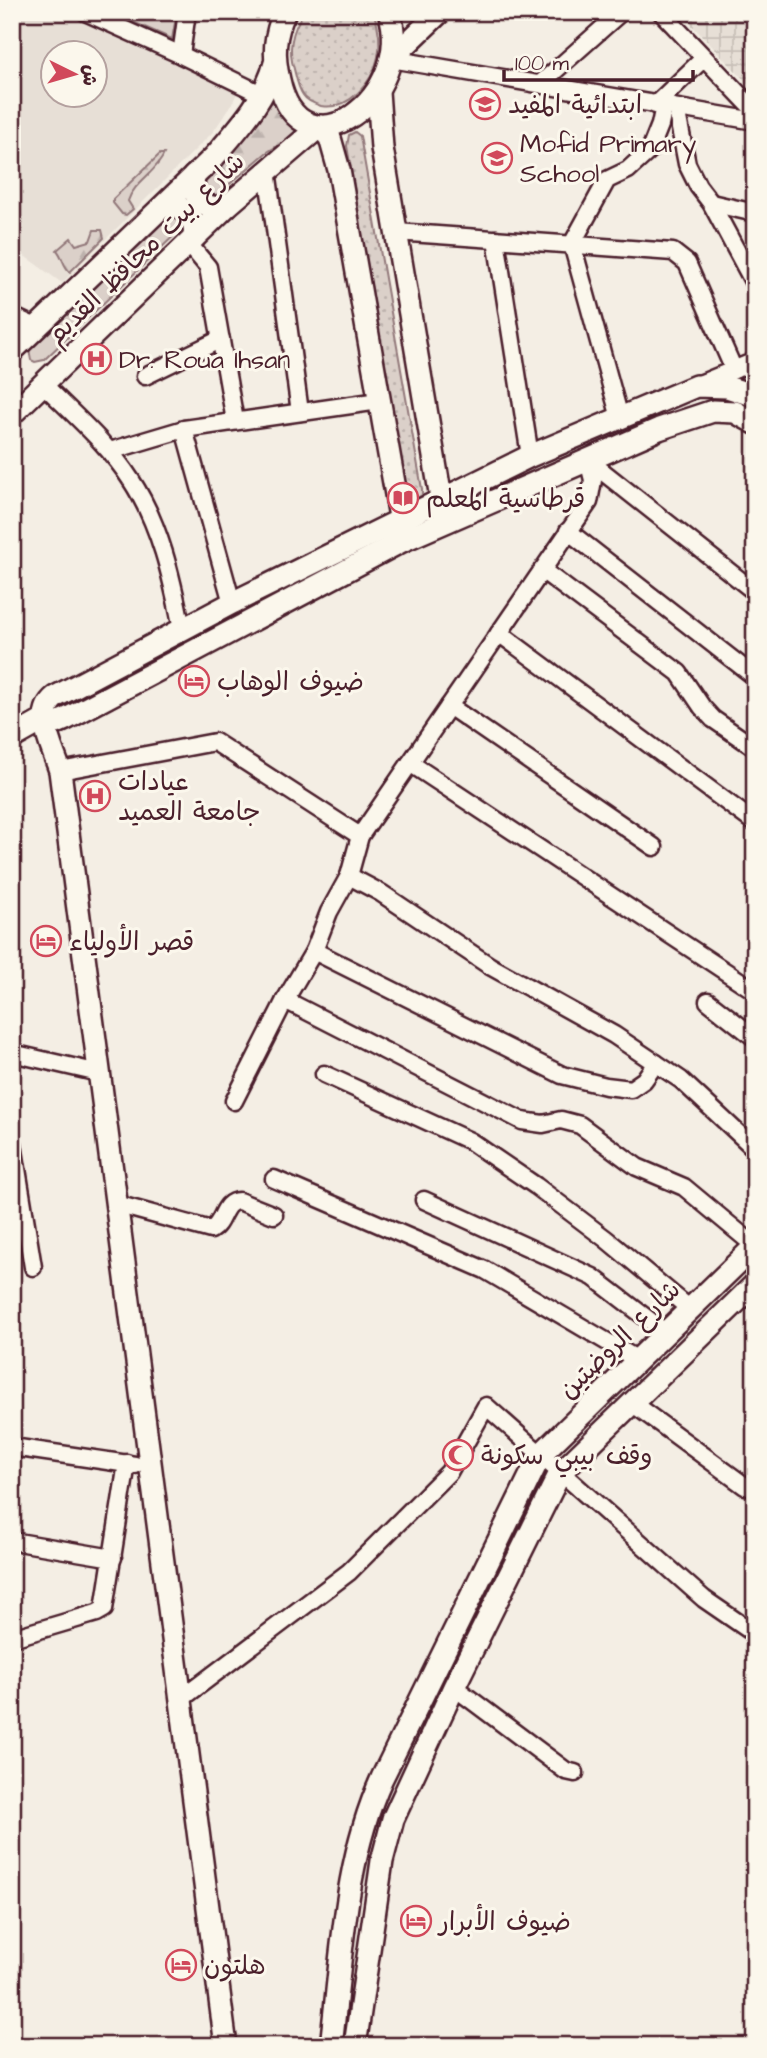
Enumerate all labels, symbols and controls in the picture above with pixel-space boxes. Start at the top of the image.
north arrow [38,38,108,108]
scale bar [504,38,694,82]
text: 100 m [515,49,570,78]
text: ش [75,64,104,87]
school or university icon: ابتدائية المفيد [468,87,502,121]
place label: ابتدائية المفيد [508,87,642,123]
place label: Mofid Primary School [520,126,696,192]
school or university icon: Mofid Primary School [480,141,514,175]
street label: شارع بيت محافظ القديم [39,144,254,354]
hospital icon: Dr. Roua Ihsan [79,342,113,376]
place label: Dr. Roua Ihsan [119,342,290,378]
library icon: قرطاسية المعلم [386,481,420,515]
place label: قرطاسية المعلم [426,481,585,518]
hotel icon: ضيوف الوهاب [177,664,211,698]
place label: ضيوف الوهاب [217,664,364,700]
place label: عيادات جامعة العميد [118,764,261,830]
hospital icon: عيادات جامعة العميد [78,779,112,813]
place label: قصر الأولياء [69,923,194,960]
hotel icon: قصر الأولياء [29,924,63,958]
street label: شارع الروضتين [551,1272,689,1407]
mosque icon: وقف بيبي سكونة [441,1438,475,1472]
place label: وقف بيبي سكونة [481,1438,652,1478]
place label: ضيوف الأبرار [437,1903,571,1940]
hotel icon: ضيوف الأبرار [399,1904,433,1938]
hotel icon: هلتون [164,1948,198,1982]
place label: هلتون [204,1948,266,1984]

